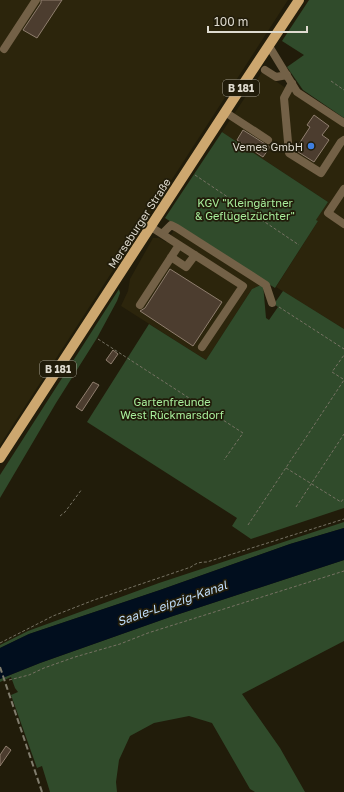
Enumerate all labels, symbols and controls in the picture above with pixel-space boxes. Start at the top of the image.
scale bar [208,8,307,34]
text: 100 m [214,14,248,29]
road number: B 181 [223,80,259,96]
place label: Vemes GmbH [233,140,303,153]
marker: Vemes GmbH [306,141,316,151]
street label: Merseburger Straße [105,176,173,270]
park label: KGV "Kleingärtner & Geflügelzüchter" [195,196,295,222]
road number: B 181 [40,361,76,377]
park label: Gartenfreunde West Rückmarsdorf [120,395,224,421]
water label: Saale-Leipzig-Kanal [115,577,230,629]

